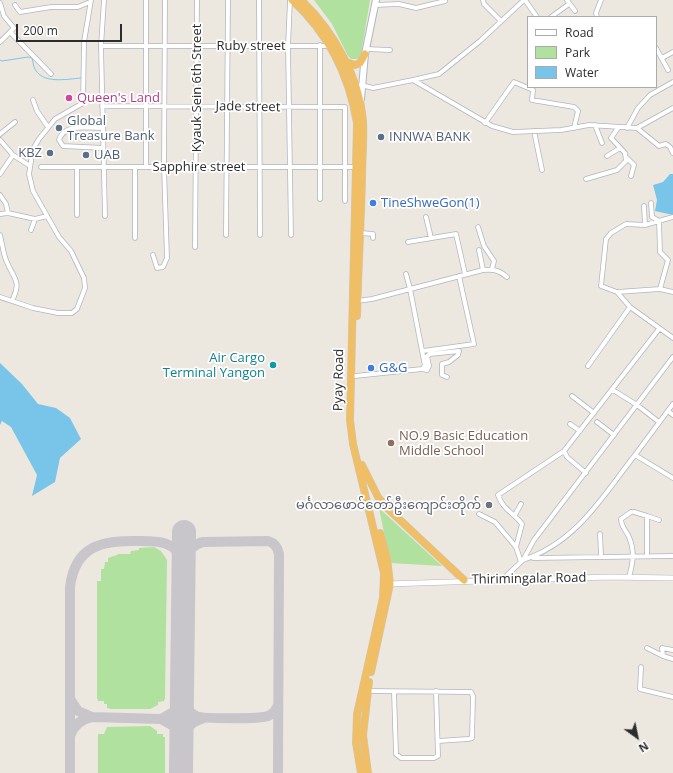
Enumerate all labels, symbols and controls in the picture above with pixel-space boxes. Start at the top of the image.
scale bar [18,16,124,42]
legend [527,16,657,88]
text: 200 m [23,22,58,39]
street label: Kyauk Sein 6th Street [189,24,205,152]
text: Road [565,24,594,41]
street label: Ruby street [216,38,286,54]
text: Park [565,44,590,61]
text: Water [565,64,599,81]
place label: Queen's Land [77,90,160,106]
marker: Queen's Land [64,93,74,103]
street label: Jade street [216,99,280,115]
place label: Global Treasure Bank [67,113,155,144]
marker: Global Treasure Bank [54,123,64,133]
place label: INNWA BANK [389,129,470,145]
marker: INNWA BANK [376,132,386,142]
place label: KBZ [18,145,42,161]
place label: UAB [94,147,120,163]
marker: KBZ [45,148,55,158]
marker: UAB [81,150,91,160]
street label: Sapphire street [153,159,245,175]
place label: TineShweGon(1) [381,195,480,211]
marker: TineShweGon(1) [368,198,378,208]
street label: Pyay Road [331,349,347,411]
place label: Air Cargo Terminal Yangon [163,350,265,381]
marker: Air Cargo Terminal Yangon [268,360,278,370]
place label: G&G [379,360,407,376]
marker: G&G [366,363,376,373]
place label: NO.9 Basic Education Middle School [399,428,528,459]
marker: NO.9 Basic Education Middle School [386,438,396,448]
place label: မင်္ဂလာဖောင်တော်ဦးကျောင်းတိုက် [296,497,481,513]
marker: မင်္ဂလာဖောင်တော်ဦးကျောင်းတိုက် [484,500,494,510]
street label: Thirimingalar Road [471,570,587,588]
north arrow [617,717,657,757]
text: N [636,739,652,756]

